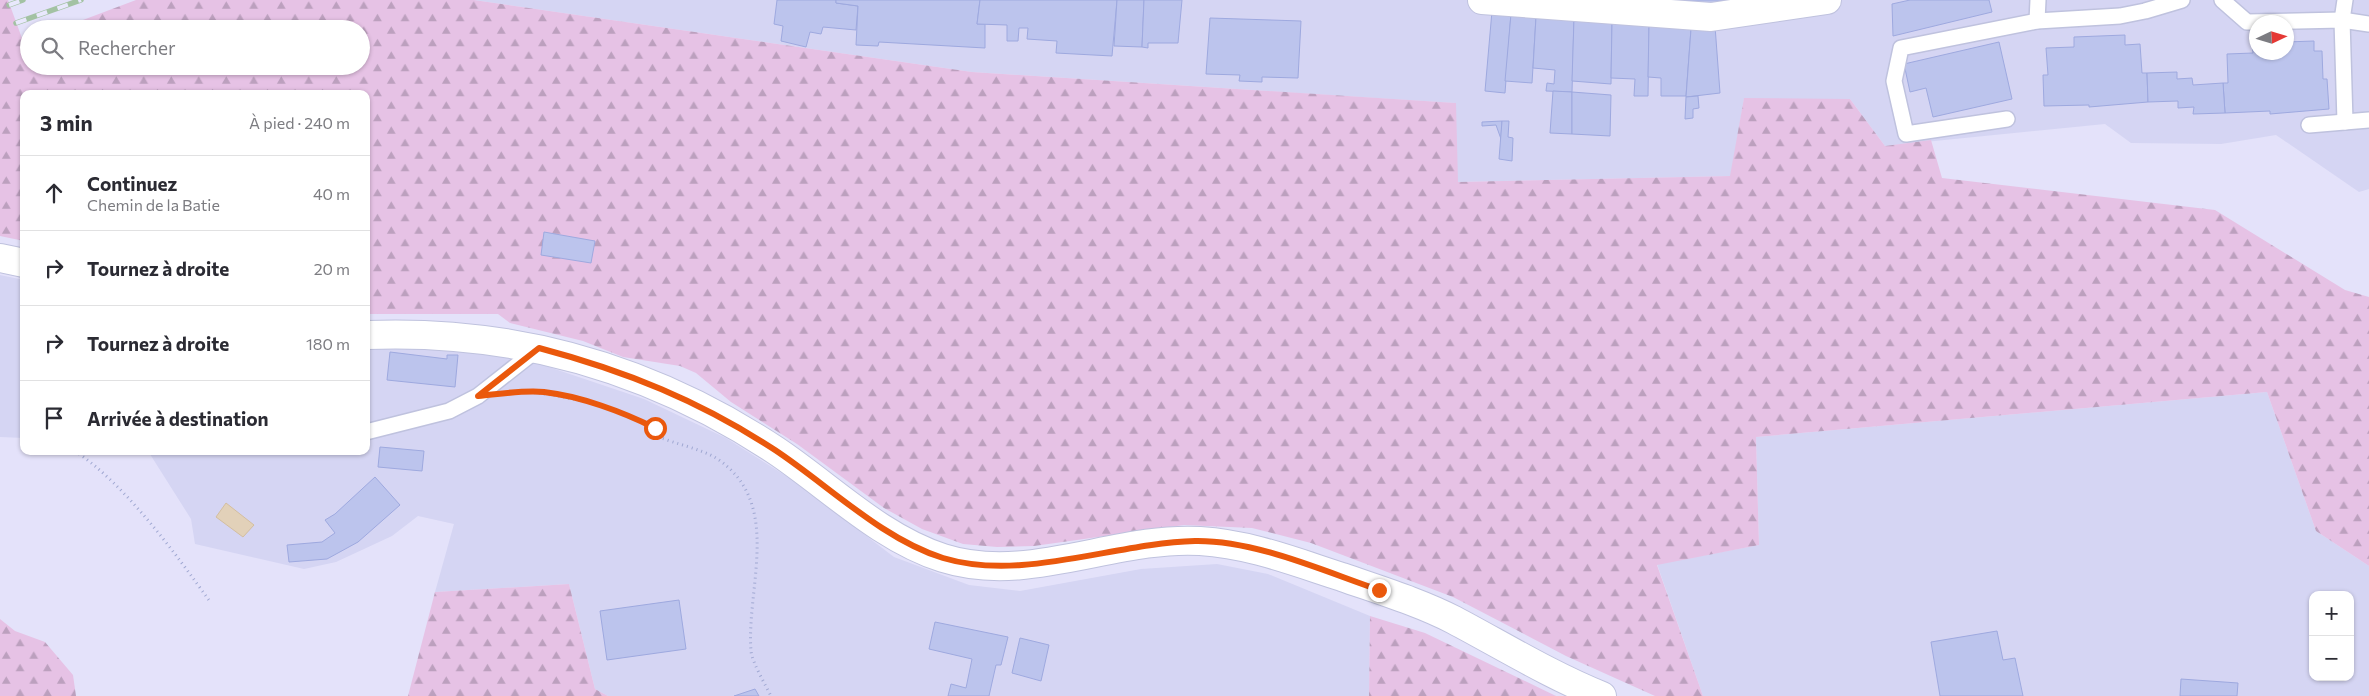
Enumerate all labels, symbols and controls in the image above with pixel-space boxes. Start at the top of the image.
north arrow [2249,15,2294,60]
search box [20,20,370,75]
icon: search [38,34,66,62]
text: Rechercher [78,36,176,59]
text: 3 min [40,110,93,135]
text: À pied · 240 m [249,113,350,132]
text: Continuez [87,172,177,195]
icon: ahead [40,179,68,207]
text: 40 m [313,184,350,203]
text: Chemin de la Batie [87,195,220,214]
icon: right [40,254,68,282]
text: Tournez à droite [87,257,229,280]
text: 20 m [314,259,350,278]
icon: right [40,329,68,357]
text: Tournez à droite [87,332,229,355]
text: 180 m [306,334,350,353]
icon: arrive [40,404,68,432]
text: Arrivée à destination [87,407,269,430]
route start [644,417,667,440]
route end [1368,579,1391,602]
map controls [2309,591,2354,681]
button: + [2309,591,2354,636]
button: − [2309,636,2354,681]

